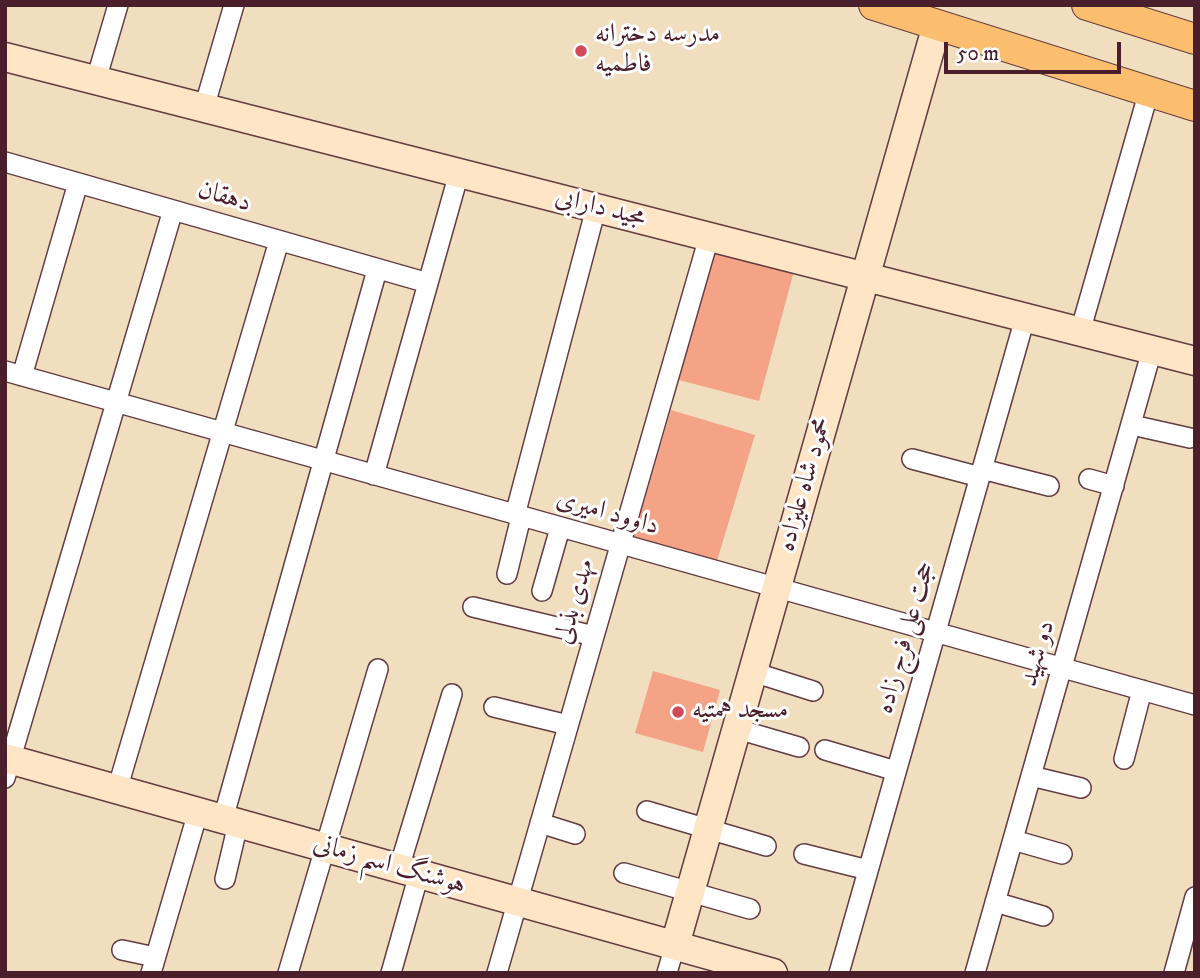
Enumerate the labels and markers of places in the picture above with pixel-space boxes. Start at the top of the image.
place label: مدرسه دخترانه فاطمیه [595,20,720,82]
marker: مدرسه دخترانه فاطمیه [573,43,589,59]
place label: مسجد همتیه [692,696,788,728]
marker: مسجد همتیه [670,704,686,720]

